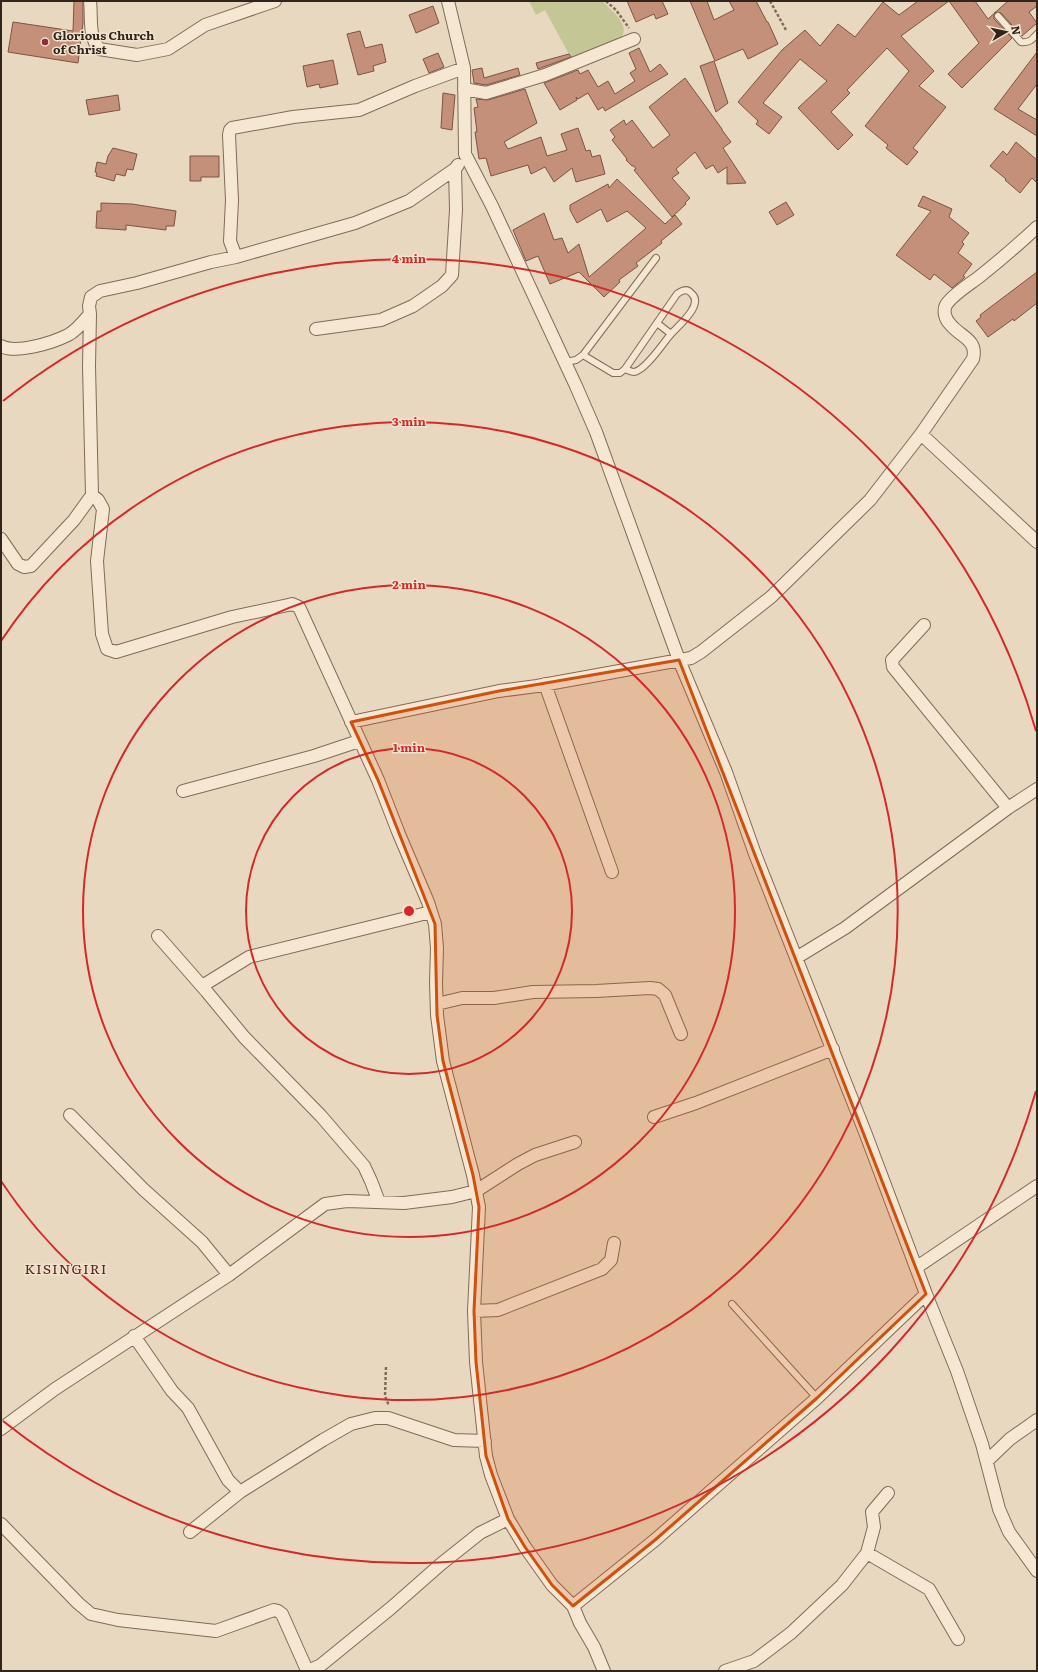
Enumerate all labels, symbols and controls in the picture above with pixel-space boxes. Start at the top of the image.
north arrow [986,12,1026,52]
text: N [1008,24,1025,36]
place label: Glorious Church of Christ [53,26,154,58]
marker: Glorious Church of Christ [40,37,50,47]
text: 4 min [392,249,427,267]
text: 3 min [392,412,427,430]
text: 2 min [392,575,426,593]
text: 1 min [393,738,426,756]
centre of rings [402,904,416,918]
district label: KISINGIRI [24,1258,108,1278]

